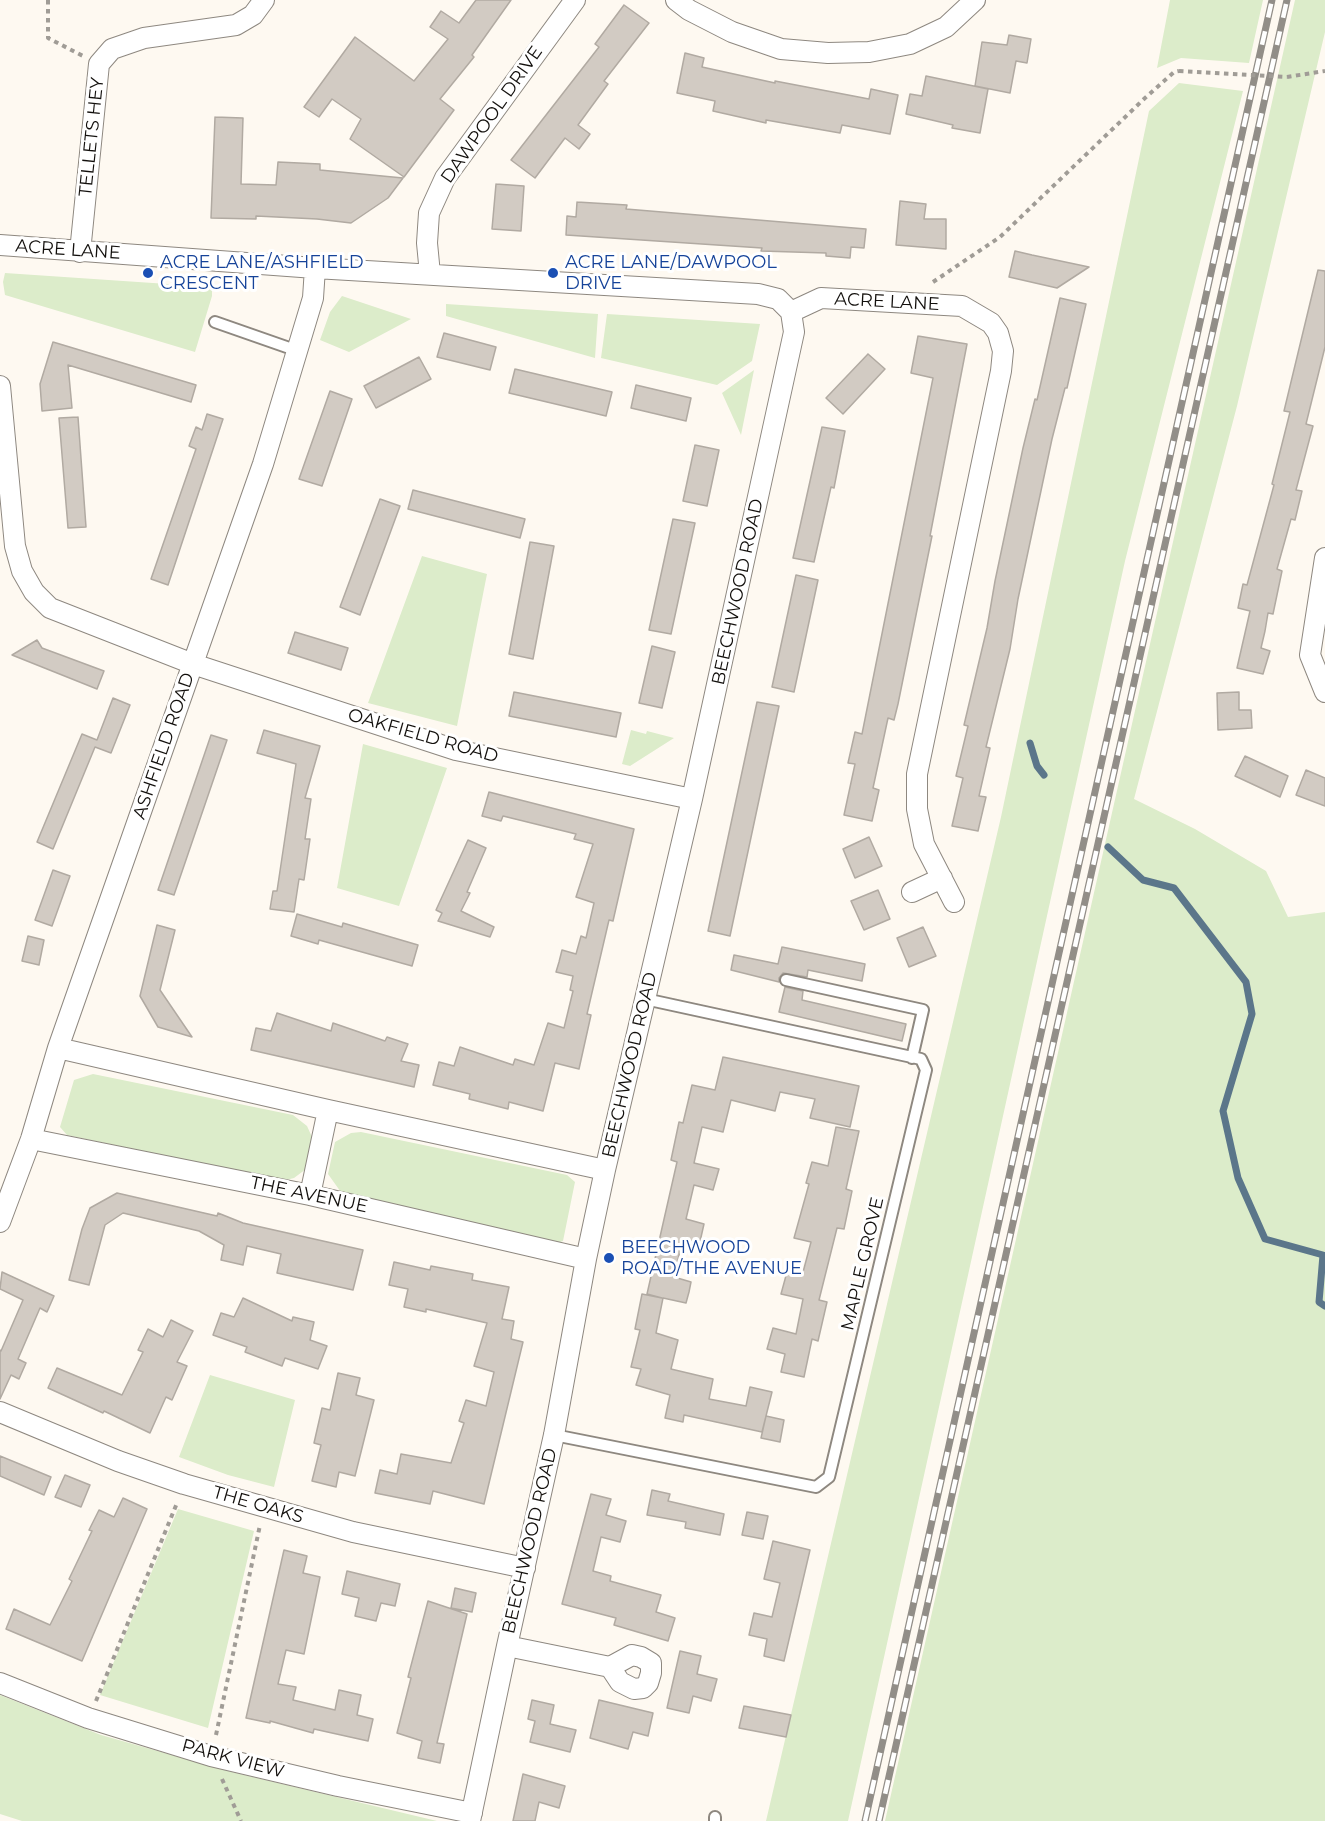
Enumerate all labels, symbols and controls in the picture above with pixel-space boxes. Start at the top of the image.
street label: DAWPOOL DRIVE [437,42,547,188]
street label: TELLETS HEY [75,76,109,198]
street label: ACRE LANE [15,236,121,264]
place label: ACRE LANE/ASHFIELD CRESCENT [160,252,364,294]
place label: ACRE LANE/DAWPOOL DRIVE [565,252,777,294]
marker: ACRE LANE/ASHFIELD CRESCENT [141,266,155,280]
marker: ACRE LANE/DAWPOOL DRIVE [546,266,560,280]
street label: ACRE LANE [834,288,940,316]
street label: BEECHWOOD ROAD [708,497,768,687]
street label: ASHFIELD ROAD [129,670,199,822]
street label: OAKFIELD ROAD [345,704,501,768]
street label: BEECHWOOD ROAD [598,970,662,1160]
street label: THE AVENUE [248,1172,370,1218]
street label: MAPLE GROVE [837,1195,889,1333]
place label: BEECHWOOD ROAD/THE AVENUE [621,1237,802,1280]
marker: BEECHWOOD ROAD/THE AVENUE [602,1251,616,1265]
street label: BEECHWOOD ROAD [498,1446,562,1636]
street label: THE OAKS [210,1482,306,1528]
street label: PARK VIEW [179,1735,287,1783]

